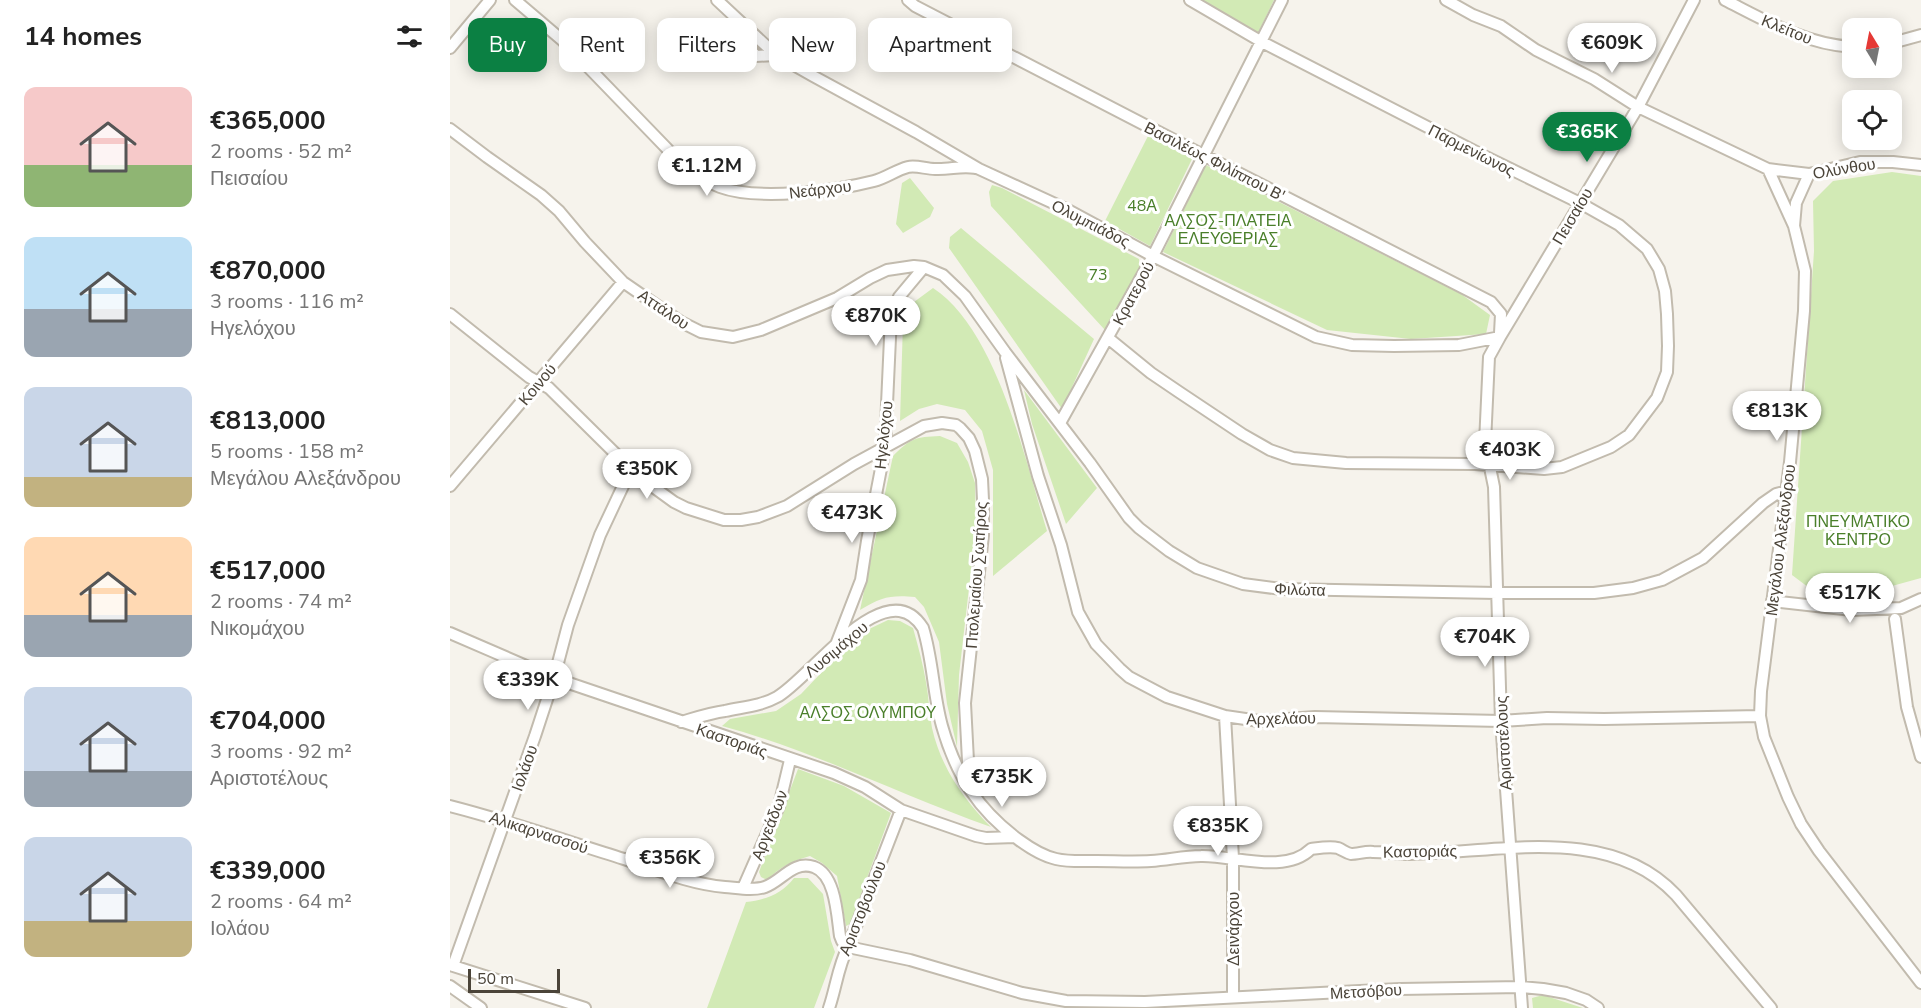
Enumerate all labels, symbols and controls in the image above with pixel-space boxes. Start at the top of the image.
street label: Κλείτου [1758,10,1815,50]
chip: Buy [468,18,547,72]
chip: Rent [559,18,645,72]
chip: Filters [657,18,757,72]
chip: New [769,18,856,72]
chip: Apartment [868,18,1012,72]
north arrow [1842,18,1902,78]
map controls [1842,18,1902,150]
text: 14 homes [24,19,142,54]
icon: filters [393,20,426,53]
pin: €609K [1570,23,1654,74]
text: €609K [1581,29,1643,56]
button: locate [1842,90,1902,150]
text: €365,000 [210,103,326,138]
icon: home [72,111,144,183]
pin: €365K [1545,112,1629,163]
street label: Βασιλέως Φιλίππου Β' [1140,117,1289,207]
text: €365K [1556,118,1618,145]
street label: Παρμενίωνος [1424,120,1519,182]
text: 2 rooms · 52 m² [210,138,352,165]
pin: €1.12M [658,146,756,197]
text: €1.12M [672,152,742,179]
street label: Ολύνθου [1811,153,1877,185]
text: Πεισαίου [210,165,288,192]
street label: Νεάρχου [788,175,853,205]
street label: Πεισαίου [1547,184,1598,249]
street label: Ολυμπιάδος [1047,195,1134,253]
park label: 48Α [1127,195,1157,217]
park label: ΑΛΣΟΣ-ΠΛΑΤΕΙΑ ΕΛΕΥΘΕΡΙΑΣ [1164,210,1292,250]
text: €870,000 [210,253,326,288]
street label: Κρατερού [1108,258,1160,329]
icon: home [72,261,144,333]
park label: 73 [1088,264,1108,286]
street label: Αττάλου [633,285,694,335]
text: 3 rooms · 116 m² [210,288,364,315]
pin: €870K [834,296,918,347]
text: €870K [845,302,907,329]
text: Ηγελόχου [210,315,296,342]
street label: Κοινού [514,359,562,410]
pin: €813K [1735,391,1819,442]
text: €813K [1746,397,1808,424]
street label: Ηγελόχου [869,400,899,470]
text: €813,000 [210,403,326,438]
icon: home [72,411,144,483]
pin: €403K [1468,430,1552,481]
text: €403K [1479,436,1541,463]
text: 5 rooms · 158 m² [210,438,364,465]
pin: €350K [605,449,689,500]
text: €350K [616,455,678,482]
street label: Μεγάλου Αλεξάνδρου [1761,463,1801,617]
text: Μεγάλου Αλεξάνδρου [210,465,401,492]
pin: €473K [810,493,894,544]
text: €473K [821,499,883,526]
street label: Πτολεμαίου Σωτήρος [961,500,993,650]
park label: ΠΝΕΥΜΑΤΙΚΟ ΚΕΝΤΡΟ [1806,511,1910,551]
text: €517,000 [210,553,326,588]
icon: home [72,561,144,633]
pin: €517K [1808,573,1892,624]
street label: Φιλώτα [1274,578,1326,602]
text: €517K [1819,579,1881,606]
text: 2 rooms · 74 m² [210,588,352,615]
text: Νικομάχου [210,615,305,642]
street label: Λυσιμάχου [800,617,873,683]
pin: €704K [1443,617,1527,668]
text: €704K [1454,623,1516,650]
pin: €339K [486,660,570,711]
text: €339K [497,666,559,693]
street label: Αριστοτέλους [1491,695,1517,791]
park label: ΑΛΣΟΣ ΟΛΥΜΠΟΥ [800,702,937,724]
text: €704,000 [210,703,326,738]
street label: Αρχελάου [1246,707,1316,731]
icon: home [72,711,144,783]
street label: Καστοριάς [693,718,771,764]
text: 3 rooms · 92 m² [210,738,352,765]
street label: Ιολάου [506,742,543,795]
pin: €735K [960,757,1044,808]
text: €735K [971,763,1033,790]
text: Αριστοτέλους [210,765,328,792]
street label: Αργεάδων [746,787,793,864]
pin: €835K [1176,806,1260,857]
street label: Αλικαρνασσού [486,807,591,859]
text: €835K [1187,812,1249,839]
pin: €356K [628,838,712,889]
street label: Καστοριάς [1383,840,1458,864]
text: €356K [639,844,701,871]
text: €339,000 [210,853,326,888]
street label: Αριστοβούλου [834,858,892,959]
icon: home [72,861,144,933]
text: 2 rooms · 64 m² [210,888,352,915]
street label: Δεινάρχου [1223,892,1245,966]
text: Ιολάου [210,915,270,942]
scale bar [468,966,560,994]
text: 50 m [477,968,514,990]
street label: Μετσόβου [1329,979,1403,1005]

